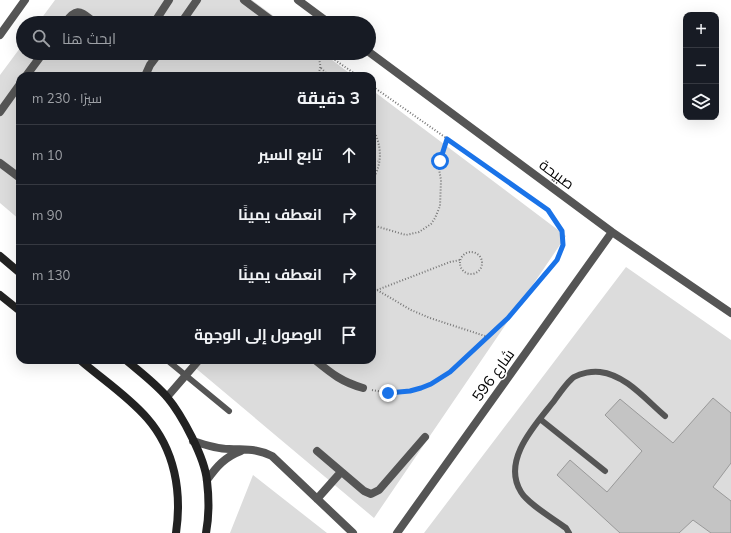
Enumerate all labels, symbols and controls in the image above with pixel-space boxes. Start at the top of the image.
map controls [683,12,719,120]
button: + [683,12,719,48]
search box [16,16,376,60]
icon: search [30,27,52,49]
text: ابحث هنا [62,29,116,48]
button: − [683,48,719,84]
button: layers [683,84,719,120]
text: 3 دقيقة [297,87,360,108]
text: سيرًا · 230 m [32,90,102,106]
icon: ahead [338,144,360,166]
text: تابع السير [258,145,322,164]
text: 10 m [32,147,62,163]
route start [431,152,449,170]
street label: صبيحة [536,155,578,193]
icon: right [338,204,360,226]
text: انعطف يمينًا [238,205,322,224]
text: 90 m [32,207,62,223]
icon: right [338,264,360,286]
text: انعطف يمينًا [238,265,322,284]
text: 130 m [32,267,70,283]
icon: arrive [338,324,360,346]
text: الوصول إلى الوجهة [194,325,322,344]
street label: شارع 596 [468,345,520,406]
route end [379,384,397,402]

